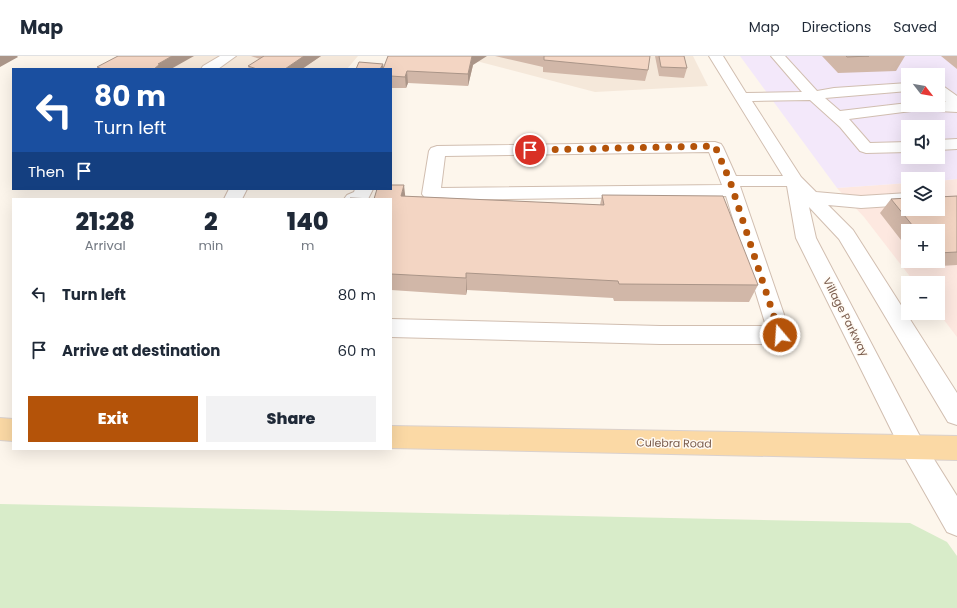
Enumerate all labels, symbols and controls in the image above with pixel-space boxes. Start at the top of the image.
text: Map [20,14,63,41]
text: Map [749,17,780,37]
text: Directions [802,17,871,37]
text: Saved [893,17,937,37]
north arrow [901,68,945,112]
map controls [901,68,945,320]
text: 80 m [94,77,166,116]
icon: left [28,84,80,136]
text: Turn left [94,115,166,140]
button: sound [901,120,945,164]
pin [513,133,547,167]
icon: arrive [519,139,541,161]
icon: arrive [73,160,95,182]
text: Then [28,161,65,182]
button: layers [901,172,945,216]
text: 21:28 [75,205,135,238]
text: 2 [204,205,218,238]
text: 140 [287,205,329,238]
button: + [901,224,945,268]
text: Arrival [85,236,126,255]
text: min [198,236,223,255]
text: m [301,236,314,255]
street label: Village Parkway [819,275,873,360]
button: − [901,276,945,320]
icon: left [28,283,50,305]
text: Turn left [62,284,126,305]
text: 80 m [338,284,376,305]
position arrow [759,314,801,356]
icon: arrive [28,339,50,361]
text: Arrive at destination [62,340,220,361]
text: 60 m [338,340,376,361]
button: Exit [28,396,198,442]
button: Share [206,396,376,442]
street label: Culebra Road [636,434,712,452]

